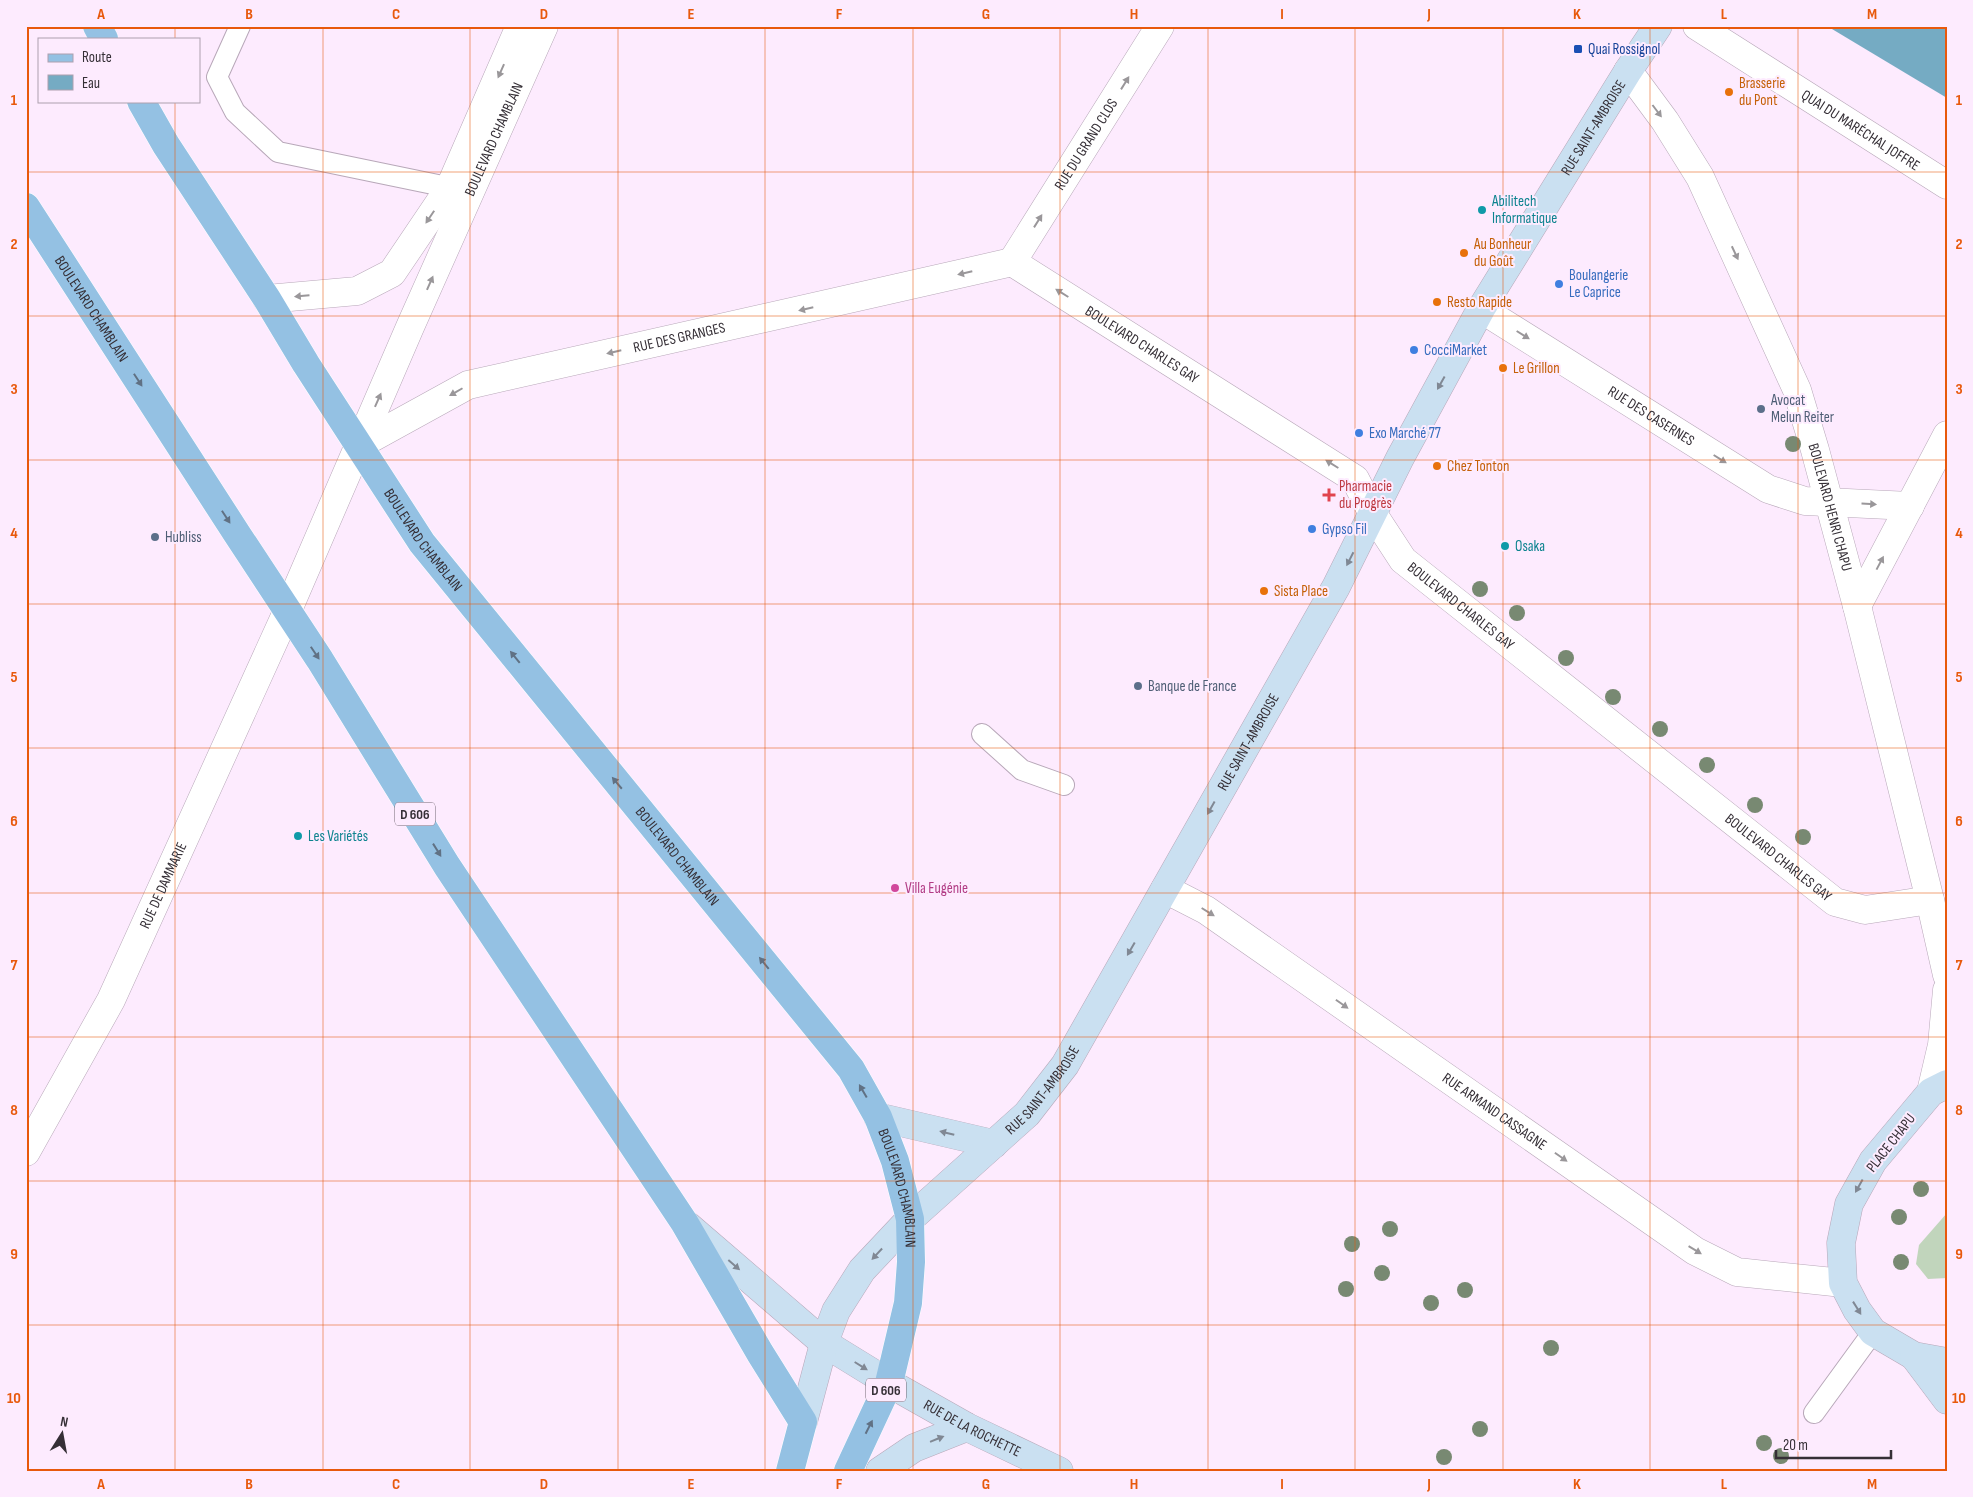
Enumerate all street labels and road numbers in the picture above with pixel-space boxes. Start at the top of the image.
street label: RUE SAINT-AMBROISE [1556,76,1630,179]
street label: BOULEVARD CHAMBLAIN [460,79,527,199]
street label: QUAI DU MARÉCHAL JOFFRE [1798,85,1924,175]
street label: RUE DU GRAND CLOS [1050,95,1122,194]
street label: BOULEVARD CHAMBLAIN [50,252,133,365]
street label: BOULEVARD CHARLES GAY [1082,301,1203,388]
street label: RUE DES GRANGES [631,318,727,357]
street label: RUE DES CASERNES [1604,382,1698,450]
street label: BOULEVARD HENRI CHAPU [1804,441,1857,573]
street label: BOULEVARD CHAMBLAIN [380,485,467,595]
street label: BOULEVARD CHARLES GAY [1404,558,1519,654]
street label: RUE SAINT-AMBROISE [1213,690,1283,794]
road number: D 606 [395,802,435,826]
street label: BOULEVARD CHAMBLAIN [631,803,723,910]
street label: BOULEVARD CHARLES GAY [1721,809,1836,906]
street label: RUE DE DAMMARIE [135,839,191,932]
street label: RUE SAINT-AMBROISE [1001,1042,1083,1139]
street label: RUE ARMAND CASSAGNE [1439,1068,1551,1154]
street label: PLACE CHAPU [1862,1110,1920,1176]
street label: BOULEVARD CHAMBLAIN [874,1126,920,1248]
road number: D 606 [866,1378,906,1402]
street label: RUE DE LA ROCHETTE [920,1395,1024,1461]

